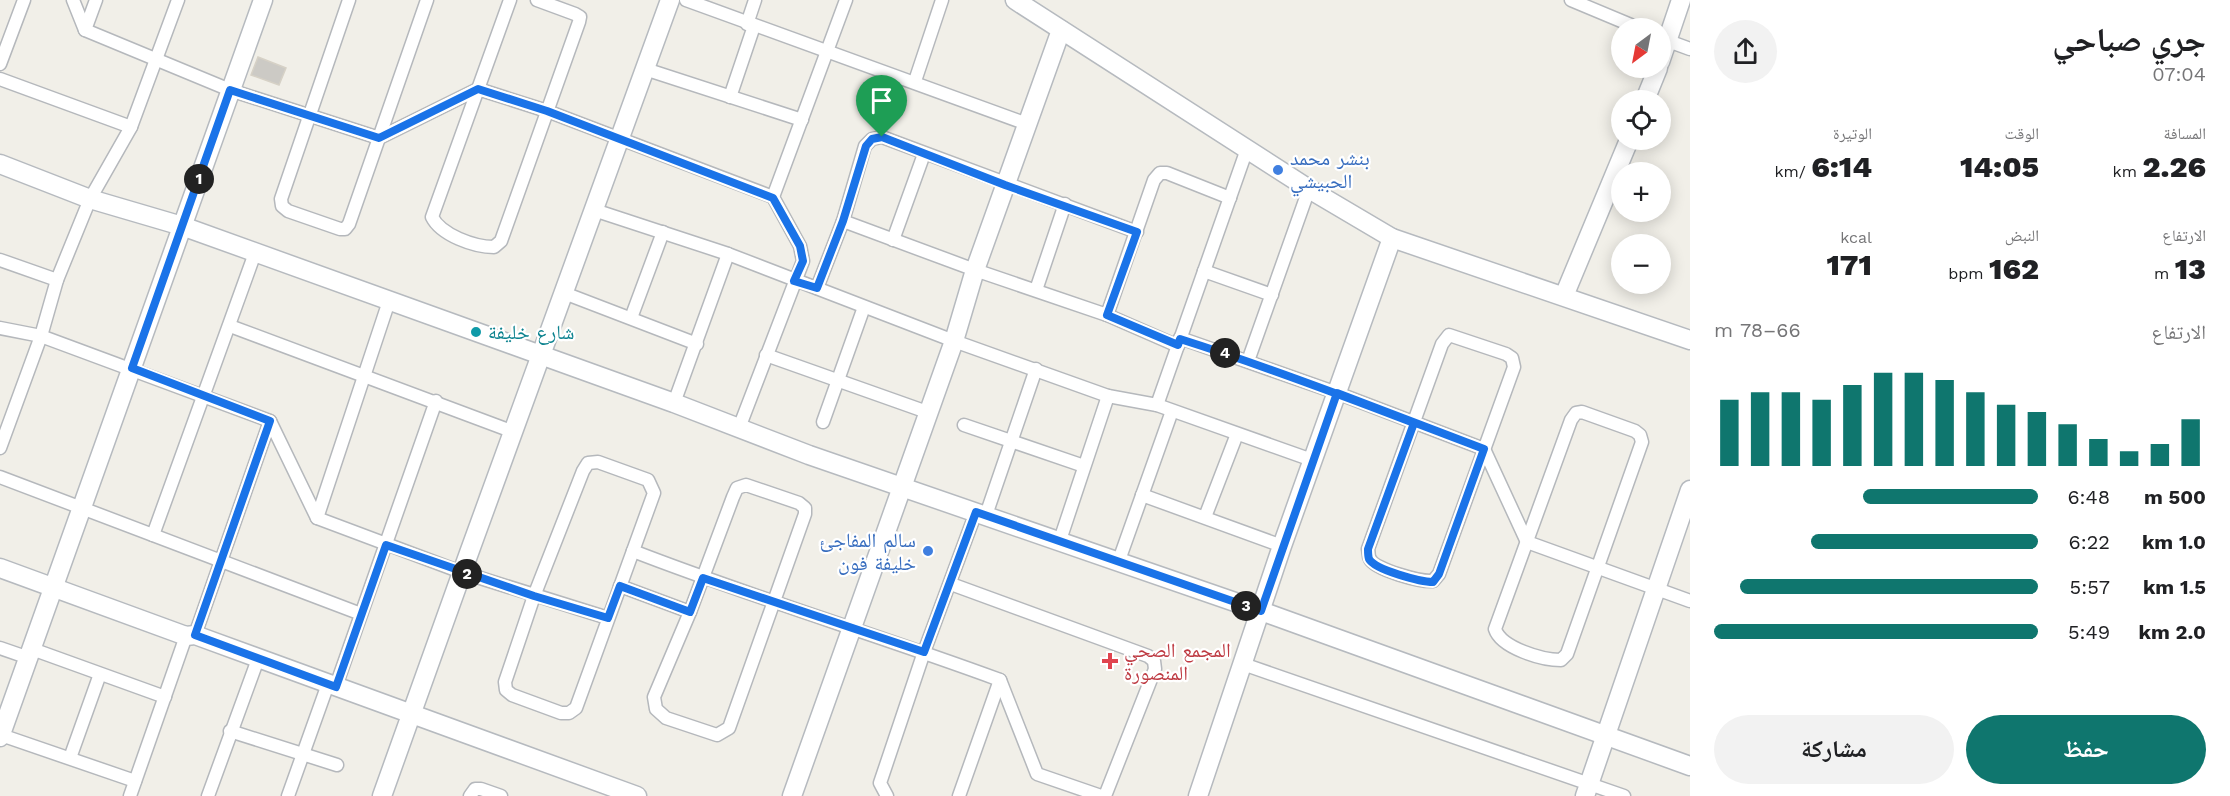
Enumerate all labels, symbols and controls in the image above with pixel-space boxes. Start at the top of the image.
north arrow [1611,18,1671,78]
map controls [1611,18,1671,294]
button: share [1714,20,1777,83]
text: جري صباحي [2052,20,2206,59]
text: 07:04 [2152,62,2206,86]
pin [856,75,907,137]
icon: arrive [865,84,898,117]
button: locate [1611,90,1671,150]
text: الوتيرة [1833,124,1872,143]
text: الوقت [2005,124,2039,143]
text: المسافة [2164,124,2206,143]
place label: بنشر محمد الحبيشي [1290,146,1370,197]
text: 6:14 [1811,149,1872,184]
text: 14:05 [1960,149,2039,184]
text: 2.26 [2142,149,2206,184]
button: + [1611,162,1671,222]
text: /km [1774,162,1811,181]
text: km [2113,162,2142,181]
marker: بنشر محمد الحبيشي [1271,163,1285,177]
pin: 1 [184,164,214,194]
text: 1 [196,169,202,188]
text: النبض [2005,226,2039,245]
text: الارتفاع [2162,226,2206,245]
text: kcal [1840,228,1872,247]
button: − [1611,234,1671,294]
text: 171 [1826,247,1872,282]
text: 162 [1989,251,2039,286]
text: 13 [2175,251,2206,286]
text: bpm [1948,264,1989,283]
text: m [2154,264,2175,283]
text: 66–78 m [1714,318,1801,342]
place label: شارع خليفة [488,320,574,345]
text: الارتفاع [2151,320,2206,344]
marker: شارع خليفة [469,325,483,339]
pin: 4 [1210,338,1240,368]
text: 4 [1220,343,1230,362]
text: 6:48 [2067,485,2110,509]
text: 500 m [2144,485,2206,509]
place label: سالم المفاجئ خليفة فون [820,528,916,575]
text: 6:22 [2069,530,2110,554]
text: 1.0 km [2142,530,2206,554]
marker: سالم المفاجئ خليفة فون [921,544,935,558]
pin: 2 [452,559,482,589]
text: 2 [462,564,472,583]
text: 5:57 [2070,575,2110,599]
text: 1.5 km [2143,575,2206,599]
pin: 3 [1231,591,1261,621]
text: 3 [1241,596,1251,615]
text: 5:49 [2068,620,2110,644]
text: 2.0 km [2139,620,2206,644]
place label: المجمع الصحي المنصورة [1124,638,1231,685]
marker: المجمع الصحي المنصورة [1101,652,1119,670]
button: مشاركة [1714,715,1954,784]
button: حفظ [1966,715,2206,784]

